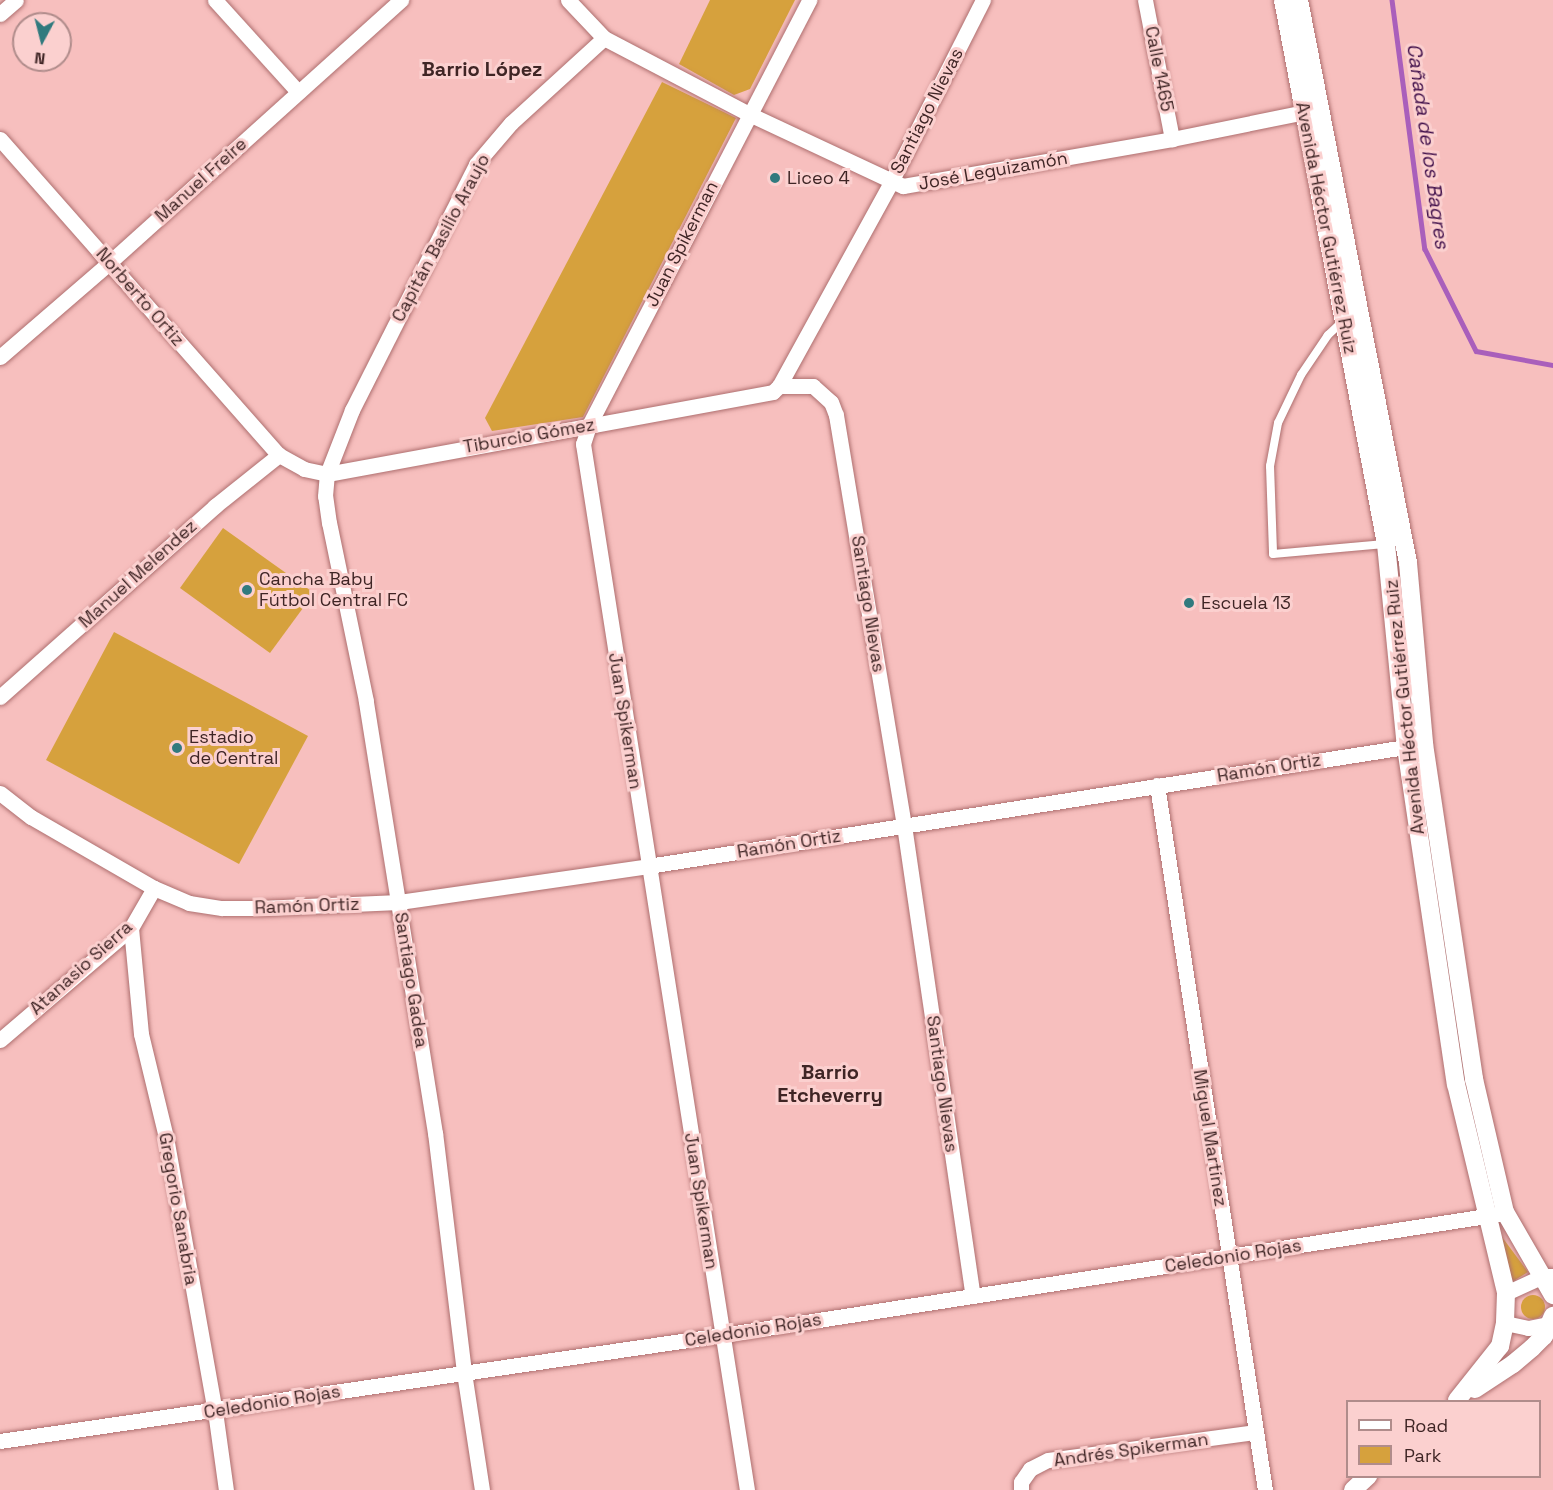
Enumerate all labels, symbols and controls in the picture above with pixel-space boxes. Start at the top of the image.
north arrow [12,12,72,72]
street label: Calle 1465 [1140,24,1178,114]
water label: Cañada de los Bagres [1402,42,1454,250]
street label: Santiago Nievas [886,45,968,177]
text: N [33,47,47,69]
district label: Barrio López [422,57,542,81]
street label: Avenida Héctor Gutiérrez Ruiz [1291,100,1361,356]
street label: Manuel Freire [151,133,251,227]
street label: José Leguizamón [917,147,1069,195]
street label: Capitán Basilio Araujo [387,150,495,326]
place label: Liceo 4 [787,167,850,189]
marker: Liceo 4 [768,171,782,185]
street label: Juan Spikerman [641,178,723,310]
street label: Norberto Ortiz [91,243,189,351]
street label: Tiburcio Gómez [462,414,596,458]
street label: Manuel Melendez [75,515,201,633]
street label: Santiago Nievas [847,534,889,674]
place label: Cancha Baby Fútbol Central FC [259,569,408,612]
street label: Avenida Héctor Gutiérrez Ruiz [1381,578,1429,836]
marker: Cancha Baby Fútbol Central FC [240,583,254,597]
place label: Escuela 13 [1201,592,1291,614]
marker: Escuela 13 [1182,596,1196,610]
street label: Juan Spikerman [604,651,646,791]
place label: Estadio de Central [189,727,278,770]
marker: Estadio de Central [170,741,184,755]
street label: Ramón Ortiz [1216,749,1322,787]
street label: Ramón Ortiz [736,825,842,863]
street label: Ramón Ortiz [254,893,360,919]
street label: Santiago Gadea [390,911,432,1049]
street label: Atanasio Sierra [25,916,137,1020]
street label: Santiago Nievas [922,1014,962,1154]
district label: Barrio Etcheverry [777,1060,883,1107]
street label: Miguel Martínez [1189,1068,1231,1208]
street label: Gregorio Sanabria [154,1131,202,1287]
street label: Juan Spikerman [680,1131,722,1271]
street label: Celedonio Rojas [1163,1235,1303,1277]
street label: Celedonio Rojas [683,1309,823,1351]
street label: Celedonio Rojas [202,1381,342,1423]
legend [1346,1400,1541,1478]
text: Road [1404,1414,1448,1437]
street label: Andrés Spikerman [1052,1428,1210,1472]
text: Park [1404,1444,1441,1467]

